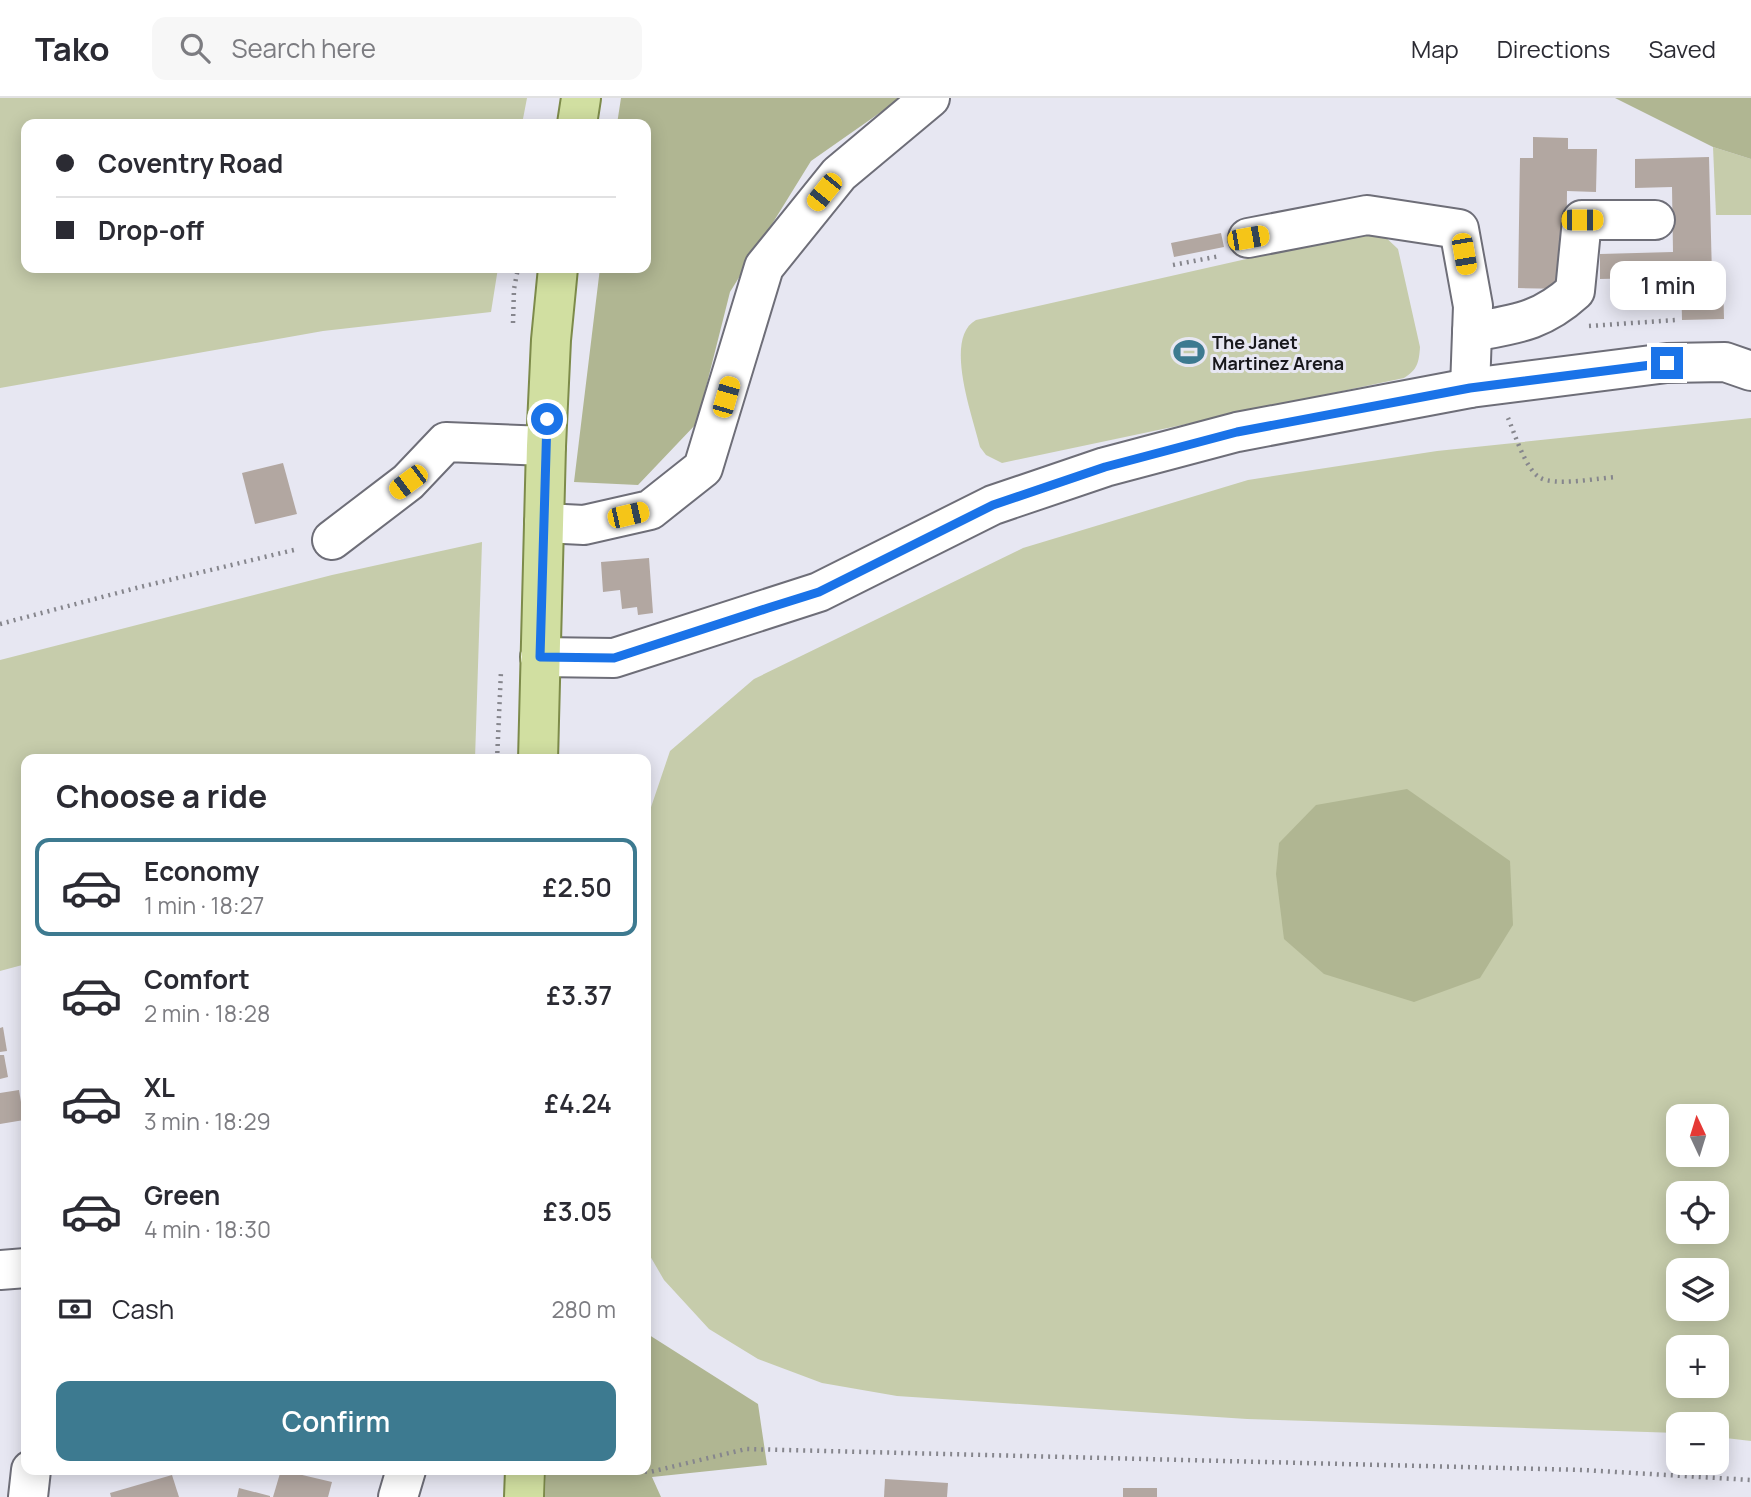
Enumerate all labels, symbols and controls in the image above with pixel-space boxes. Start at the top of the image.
search box [152,17,642,80]
text: Tako [35,26,110,71]
icon: search [176,29,214,67]
text: Search here [232,30,376,66]
text: Map [1411,32,1459,65]
text: Directions [1497,32,1610,65]
text: Saved [1648,32,1716,65]
text: Coventry Road [98,145,283,181]
car [803,169,846,215]
car [1562,210,1604,231]
text: Drop-off [98,212,204,248]
car [1226,224,1271,252]
car [1451,231,1478,277]
callout: 1 min [1609,261,1725,310]
text: 1 min [1641,269,1695,301]
place label: The Janet Martinez Arena [1212,330,1344,375]
sports icon: The Janet Martinez Arena [1172,335,1206,369]
route end [1651,347,1683,379]
car [711,374,742,420]
route start [531,403,563,435]
car [385,461,432,503]
car [606,500,651,530]
text: Choose a ride [56,774,267,818]
text: Economy [144,853,259,889]
icon: car [60,856,123,919]
text: £2.50 [543,869,612,905]
text: 1 min · 18:27 [144,889,264,921]
text: Comfort [144,961,250,997]
icon: car [60,964,123,1027]
text: £3.37 [546,977,612,1013]
text: 2 min · 18:28 [144,997,270,1029]
text: XL [144,1069,175,1105]
icon: car [60,1072,123,1135]
text: £4.24 [544,1085,612,1121]
north arrow [1666,1104,1729,1167]
map controls [1666,1104,1729,1475]
text: 3 min · 18:29 [144,1105,271,1137]
text: Green [144,1177,220,1213]
icon: car [60,1180,123,1243]
button: locate [1666,1181,1729,1244]
text: £3.05 [543,1193,612,1229]
text: 4 min · 18:30 [144,1213,271,1245]
button: layers [1666,1258,1729,1321]
icon: cash [56,1290,94,1328]
text: Cash [112,1291,174,1327]
text: 280 m [551,1293,616,1325]
button: + [1666,1335,1729,1398]
button: Confirm [56,1381,616,1461]
button: − [1666,1412,1729,1475]

